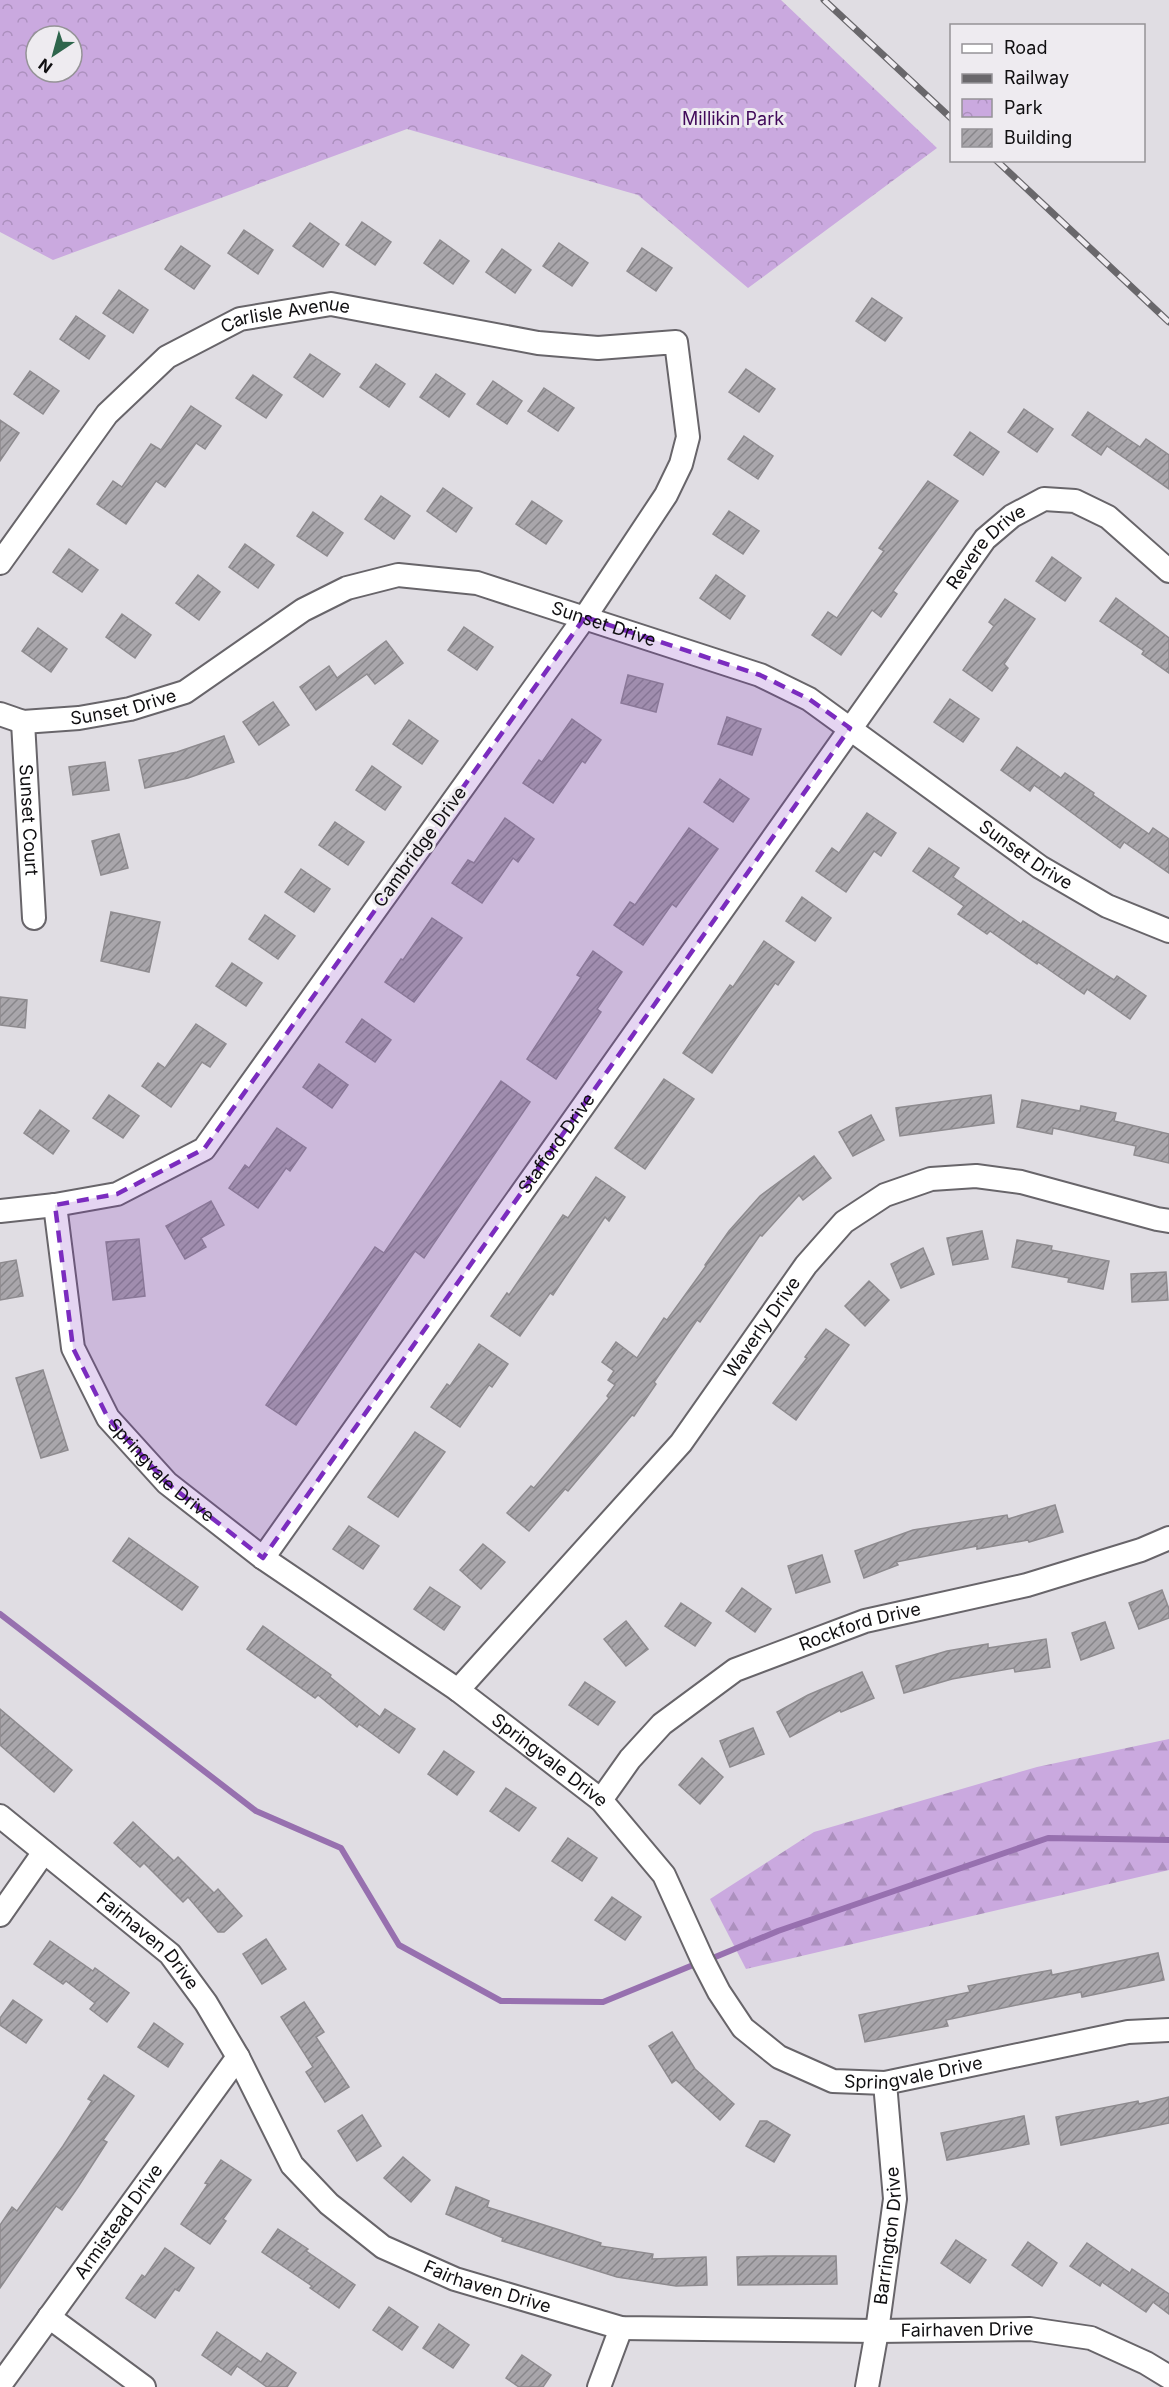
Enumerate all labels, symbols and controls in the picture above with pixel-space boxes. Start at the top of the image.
north arrow [24,24,84,84]
legend [950,24,1145,162]
text: Road [1004,37,1047,58]
text: N [34,54,56,78]
text: Railway [1004,67,1069,88]
text: Park [1004,97,1043,118]
park label: Millikin Park [682,108,784,129]
text: Building [1004,127,1072,148]
street label: Carlisle Avenue [217,293,352,337]
street label: Revere Drive [942,500,1029,593]
street label: Sunset Drive [549,597,659,650]
street label: Sunset Drive [69,684,179,729]
street label: Sunset Court [15,764,43,876]
street label: Cambridge Drive [369,782,470,911]
street label: Sunset Drive [975,815,1076,894]
street label: Stafford Drive [514,1089,599,1197]
street label: Waverly Drive [719,1273,804,1382]
street label: Springvale Drive [104,1414,219,1526]
street label: Rockford Drive [796,1598,923,1655]
street label: Springvale Drive [488,1709,613,1811]
street label: Fairhaven Drive [93,1888,203,1993]
street label: Springvale Drive [844,2052,984,2093]
street label: Armistead Drive [70,2160,167,2283]
street label: Barrington Drive [870,2166,905,2306]
street label: Fairhaven Drive [421,2255,554,2317]
street label: Fairhaven Drive [900,2318,1034,2341]

